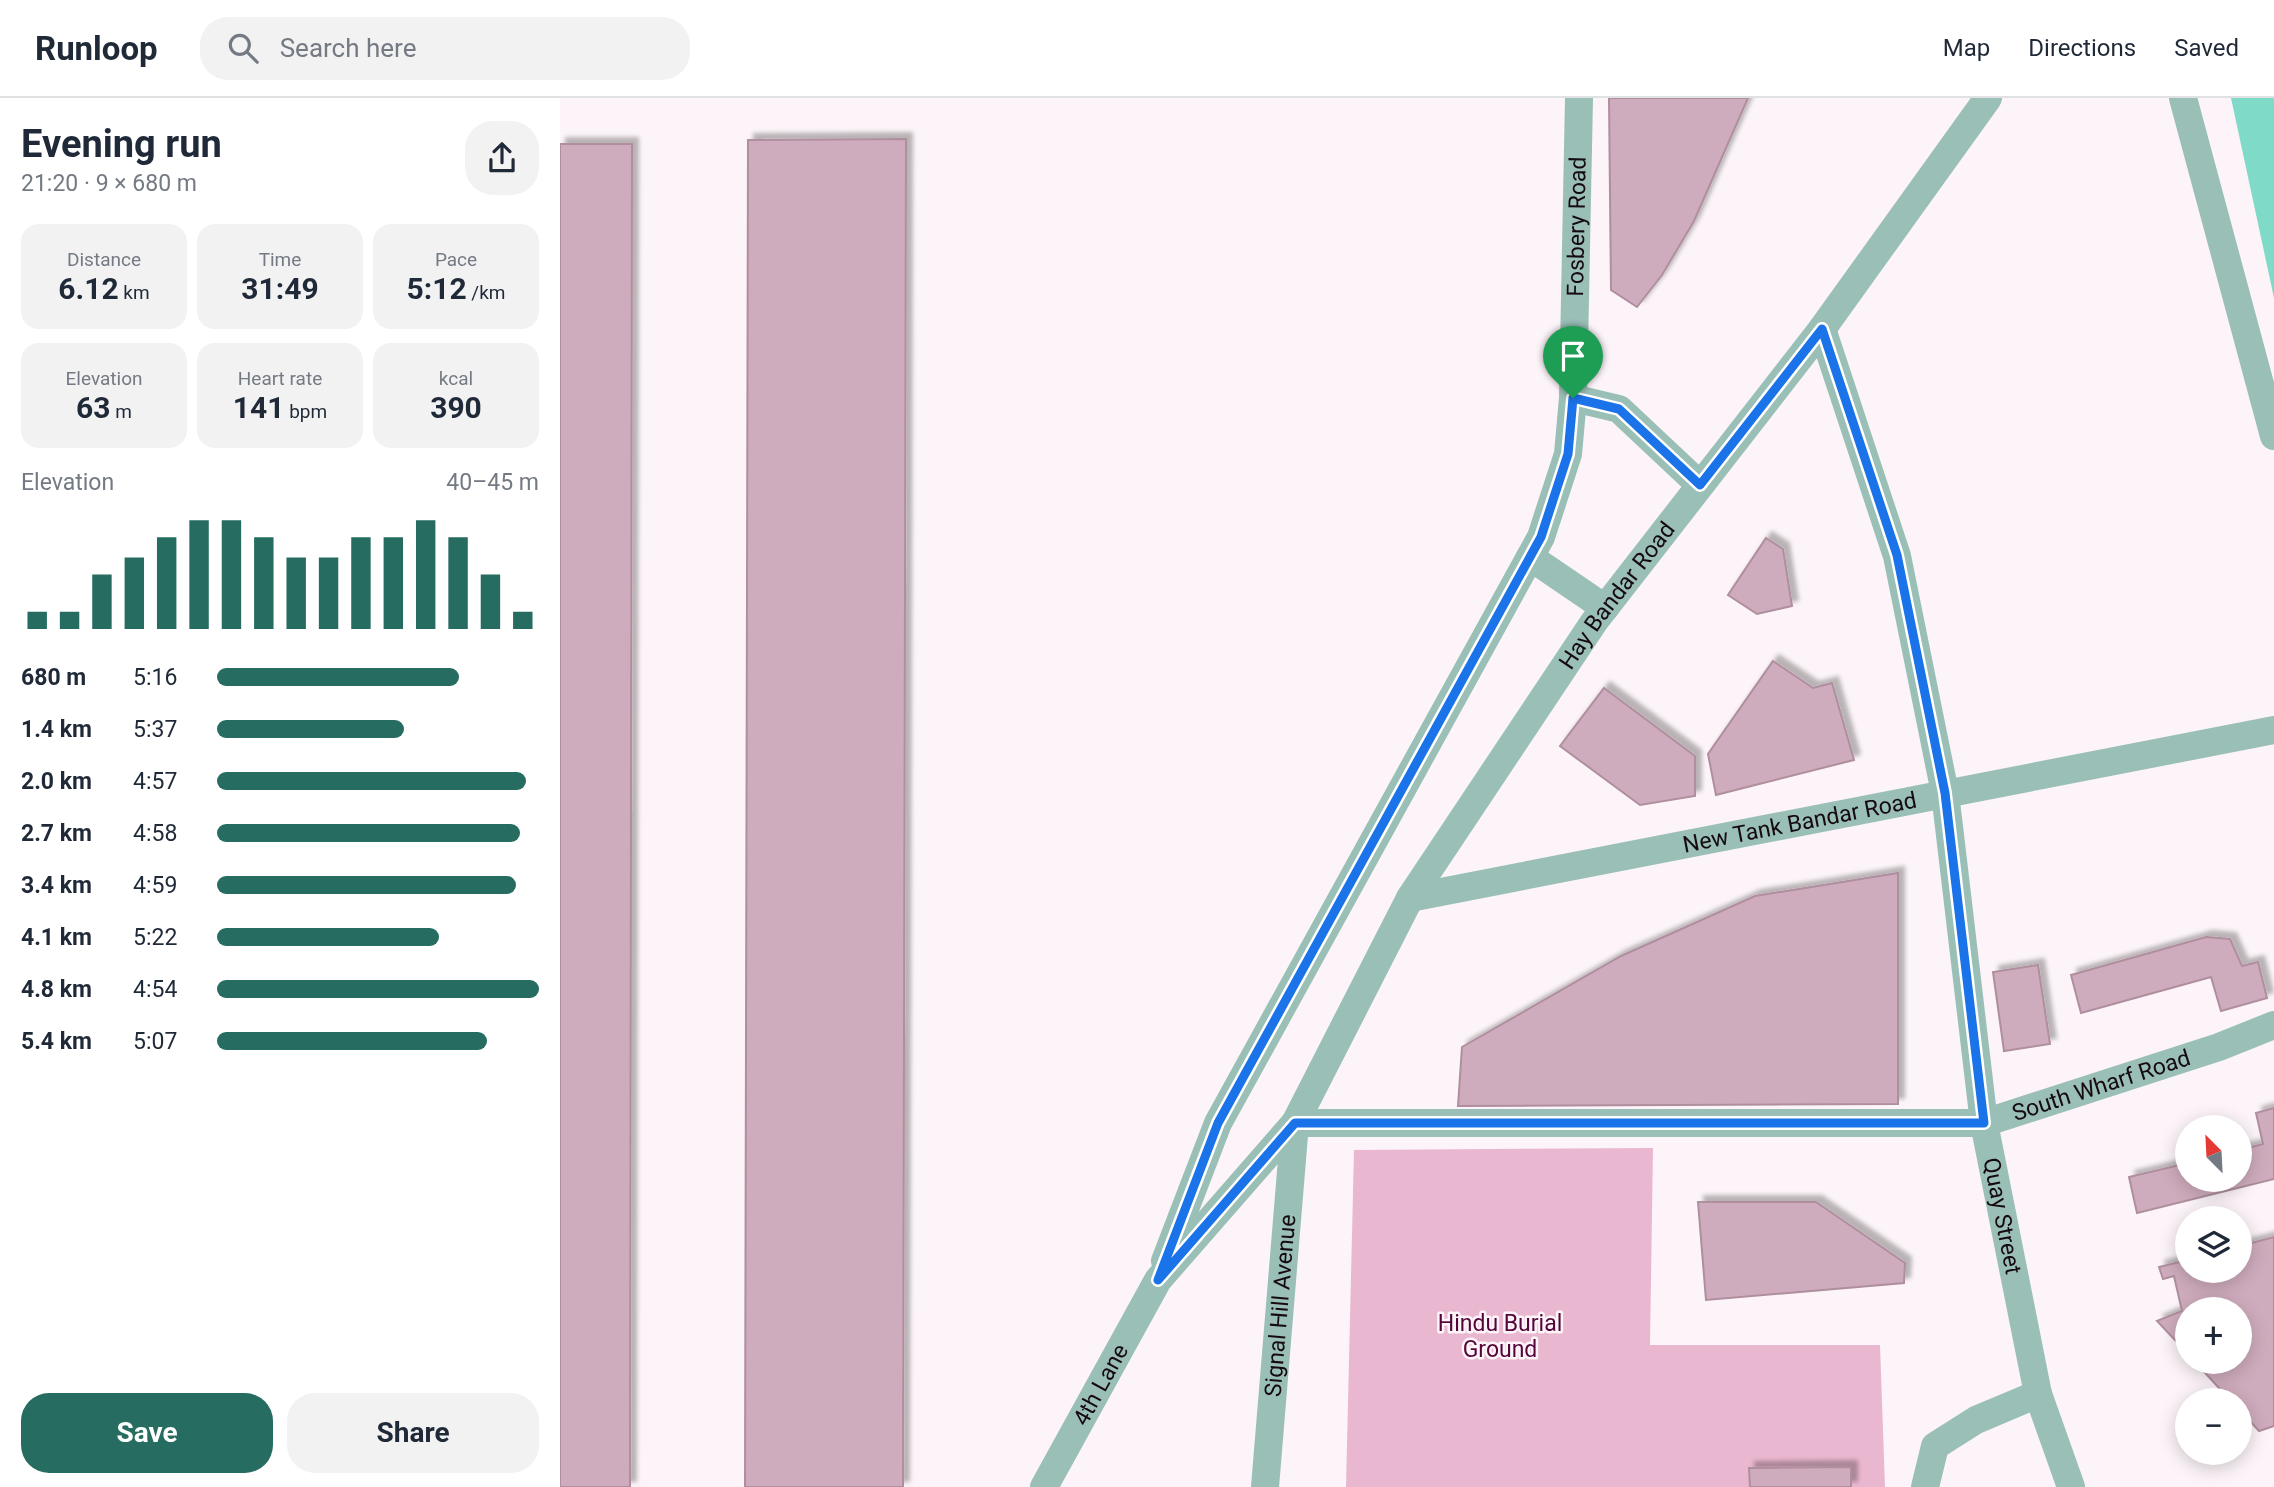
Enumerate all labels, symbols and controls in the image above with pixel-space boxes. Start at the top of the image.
search box [200,17,690,80]
text: Runloop [35,29,158,68]
icon: search [224,29,262,67]
text: Search here [280,33,416,63]
text: Map [1943,34,1990,62]
text: Directions [2028,34,2136,62]
text: Saved [2174,34,2239,62]
button: share [465,121,539,195]
text: Evening run [21,122,222,166]
street label: Fosbery Road [1562,156,1592,297]
text: 21:20 · 9 × 680 m [21,170,197,197]
text: Distance [67,248,141,271]
text: Time [259,248,301,271]
text: Pace [435,248,477,271]
text: 6.12 [58,271,119,306]
text: 31:49 [241,271,319,306]
text: 5:12 [407,271,467,306]
text: km [119,281,150,304]
text: /km [467,281,505,304]
pin [1543,326,1603,398]
icon: arrive [1554,337,1592,375]
text: Elevation [66,367,142,390]
text: Heart rate [238,367,322,390]
text: kcal [439,367,473,390]
text: 63 [76,390,111,425]
text: 141 [233,390,284,425]
text: 390 [430,390,482,425]
text: m [111,400,132,423]
text: bpm [284,400,327,423]
text: Elevation [21,469,114,496]
text: 40–45 m [446,469,539,496]
street label: Hay Bandar Road [1554,517,1681,674]
text: 680 m [21,664,86,691]
text: 5:16 [133,664,177,691]
text: 1.4 km [21,716,92,743]
text: 5:37 [133,716,177,743]
text: 2.0 km [21,768,92,795]
text: 4:57 [133,768,177,795]
street label: New Tank Bandar Road [1681,787,1919,859]
text: 2.7 km [21,820,92,847]
text: 4:58 [133,820,177,847]
text: 3.4 km [21,872,92,899]
text: 4:59 [133,872,177,899]
text: 4.1 km [21,924,92,951]
text: 5:22 [133,924,177,951]
text: 4.8 km [21,976,92,1003]
text: 4:54 [133,976,177,1003]
text: 5.4 km [21,1028,92,1055]
text: 5:07 [133,1028,177,1055]
street label: South Wharf Road [2009,1044,2194,1127]
north arrow [2175,1115,2252,1192]
map controls [2175,1115,2252,1465]
street label: Quay Street [1977,1155,2027,1277]
button: layers [2175,1206,2252,1283]
street label: Signal Hill Avenue [1259,1213,1301,1398]
button: + [2175,1297,2252,1374]
park label: Hindu Burial Ground [1438,1310,1562,1363]
street label: 4th Lane [1068,1339,1134,1430]
button: − [2175,1388,2252,1465]
button: Save [21,1393,273,1473]
button: Share [287,1393,539,1473]

